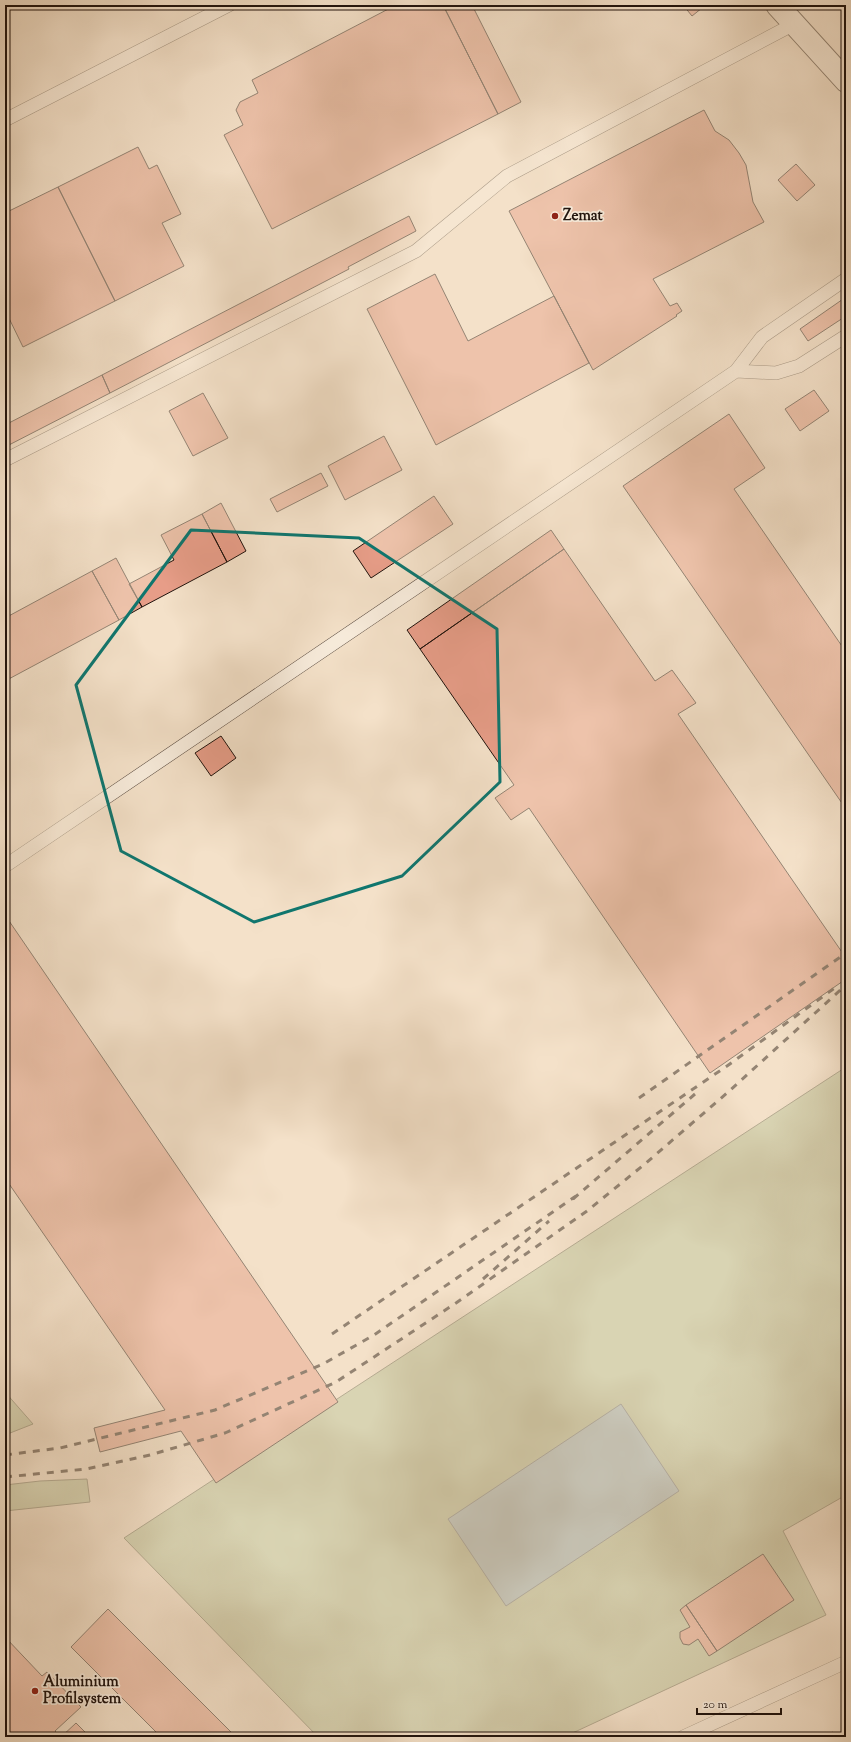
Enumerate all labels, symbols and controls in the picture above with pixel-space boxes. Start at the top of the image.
place label: Zemat [563,206,604,227]
marker: Zemat [550,211,560,221]
place label: Aluminium Profilsystem [43,1672,122,1710]
marker: Aluminium Profilsystem [30,1686,40,1696]
scale bar [697,1690,781,1716]
text: 20 m [703,1696,728,1714]

